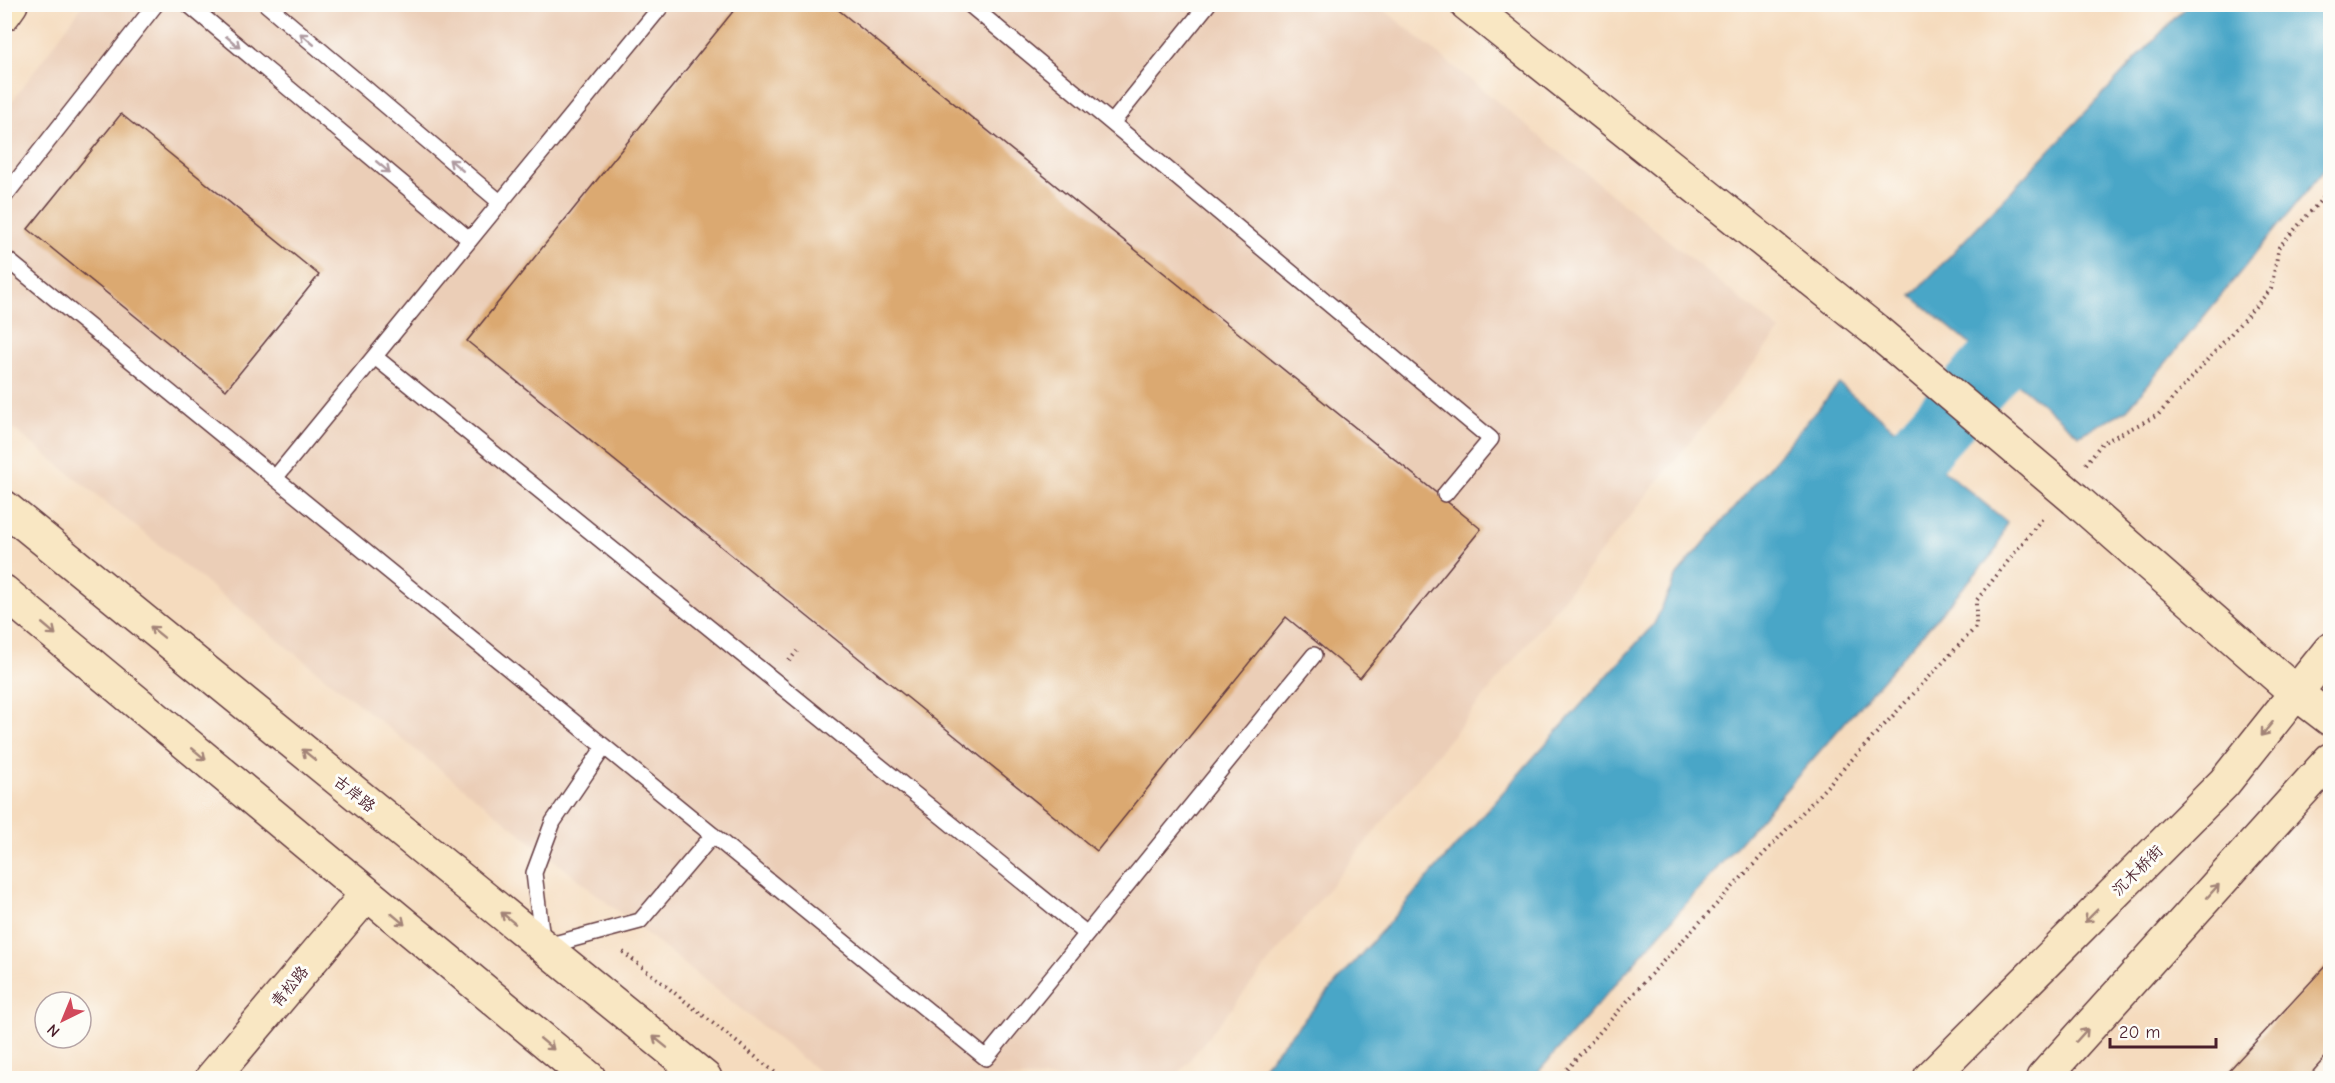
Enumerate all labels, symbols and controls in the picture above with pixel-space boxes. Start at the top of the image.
one-way arrow [300,32,315,46]
one-way arrow [225,35,240,49]
one-way arrow [449,158,464,172]
one-way arrow [374,160,390,173]
one-way arrow [41,622,57,635]
one-way arrow [150,625,166,638]
one-way arrow [2261,720,2274,736]
one-way arrow [191,747,206,761]
one-way arrow [301,749,317,762]
street label: 古岸路 [330,772,379,816]
street label: 沉木桥街 [2109,842,2167,900]
one-way arrow [2206,883,2220,898]
one-way arrow [2084,909,2099,924]
one-way arrow [389,912,405,925]
one-way arrow [501,912,517,925]
street label: 青松路 [267,962,312,1011]
north arrow [33,990,93,1050]
scale bar [2110,1011,2216,1049]
text: N [43,1020,63,1040]
text: 20 m [2119,1022,2160,1043]
one-way arrow [2075,1028,2090,1043]
one-way arrow [652,1035,668,1048]
one-way arrow [539,1037,554,1051]

